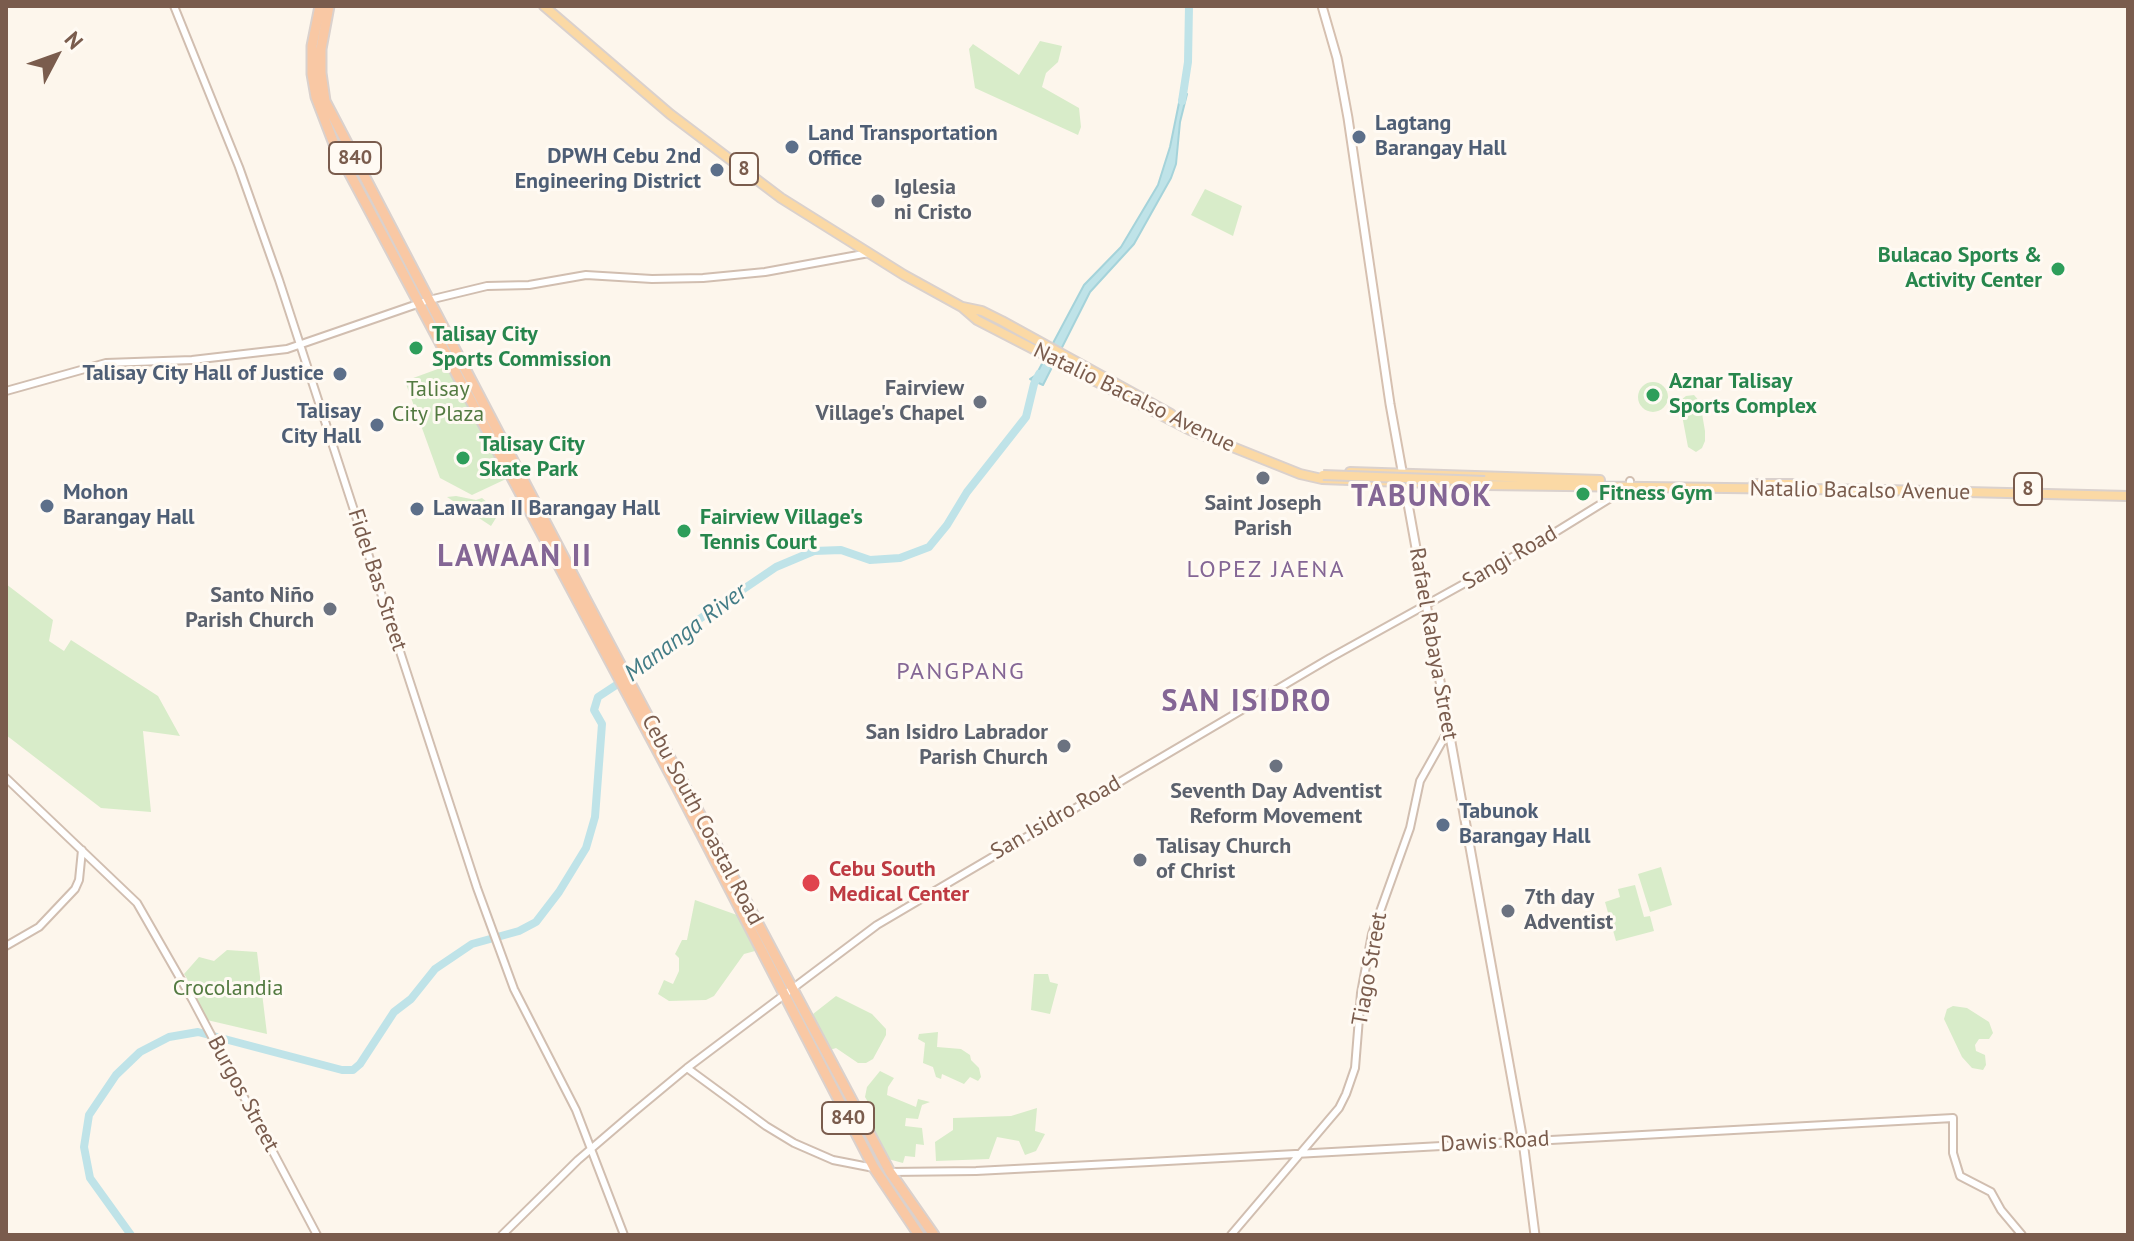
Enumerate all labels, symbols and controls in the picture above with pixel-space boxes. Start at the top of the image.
north arrow [16,16,96,96]
text: N [59,26,89,55]
place label: Lagtang Barangay Hall [1375,111,1506,162]
place label: Land Transportation Office [808,121,998,172]
marker: Lagtang Barangay Hall [1350,128,1368,146]
marker: Land Transportation Office [783,138,801,156]
road number: 840 [329,142,381,174]
place label: DPWH Cebu 2nd Engineering District [515,144,701,196]
road number: 8 [730,153,758,185]
marker: DPWH Cebu 2nd Engineering District [708,161,726,179]
place label: Iglesia ni Cristo [894,175,972,226]
marker: Iglesia ni Cristo [869,192,887,210]
place label: Bulacao Sports & Activity Center [1878,243,2042,294]
marker: Bulacao Sports & Activity Center [2049,260,2067,278]
place label: Talisay City Sports Commission [432,322,611,374]
street label: Natalio Bacalso Avenue [1029,338,1239,458]
marker: Talisay City Sports Commission [407,339,425,357]
place label: Talisay City Hall of Justice [82,361,324,387]
marker: Talisay City Hall of Justice [331,365,349,383]
place label: Aznar Talisay Sports Complex [1669,369,1817,420]
place label: Fairview Village's Chapel [816,376,964,428]
park label: Talisay City Plaza [392,377,484,428]
marker: Aznar Talisay Sports Complex [1644,386,1662,404]
marker: Fairview Village's Chapel [971,393,989,411]
place label: Talisay City Hall [281,399,361,450]
marker: Talisay City Hall [368,416,386,434]
place label: Talisay City Skate Park [479,432,585,484]
marker: Talisay City Skate Park [454,449,472,467]
marker: Saint Joseph Parish [1254,469,1272,487]
road number: 8 [2014,473,2042,505]
street label: Natalio Bacalso Avenue [1749,476,1971,506]
district label: TABUNOK [1351,479,1493,515]
place label: Mohon Barangay Hall [63,480,194,532]
place label: Fitness Gym [1599,481,1713,507]
marker: Fitness Gym [1574,485,1592,503]
place label: Saint Joseph Parish [1204,491,1322,542]
place label: Lawaan II Barangay Hall [433,496,660,522]
marker: Mohon Barangay Hall [38,497,56,515]
marker: Lawaan II Barangay Hall [408,500,426,518]
place label: Fairview Village's Tennis Court [700,505,863,556]
street label: Fidel Bas Street [342,506,412,654]
street label: Sangi Road [1458,520,1562,596]
marker: Fairview Village's Tennis Court [675,522,693,540]
district label: LAWAAN II [437,539,593,575]
street label: Rafael Rabaya Street [1403,546,1463,742]
district label: LOPEZ JAENA [1186,556,1346,584]
water label: Mananga River [619,578,753,688]
place label: Santo Niño Parish Church [185,583,314,634]
marker: Santo Niño Parish Church [321,600,339,618]
district label: PANGPANG [896,658,1026,686]
district label: SAN ISIDRO [1162,684,1332,720]
street label: Cebu South Coastal Road [635,710,769,930]
place label: San Isidro Labrador Parish Church [865,720,1048,772]
marker: San Isidro Labrador Parish Church [1055,737,1073,755]
marker: Seventh Day Adventist Reform Movement [1267,757,1285,775]
street label: San Isidro Road [986,770,1126,866]
place label: Seventh Day Adventist Reform Movement [1170,779,1382,830]
place label: Tabunok Barangay Hall [1459,799,1590,850]
marker: Tabunok Barangay Hall [1434,816,1452,834]
place label: Talisay Church of Christ [1156,834,1291,886]
marker: Talisay Church of Christ [1131,851,1149,869]
place label: Cebu South Medical Center [829,857,969,908]
marker: Cebu South Medical Center [800,872,822,894]
place label: 7th day Adventist [1524,885,1613,936]
marker: 7th day Adventist [1499,902,1517,920]
street label: Tiago Street [1347,910,1393,1028]
park label: Crocolandia [173,976,283,1002]
street label: Burgos Street [202,1032,284,1156]
road number: 840 [822,1102,874,1134]
street label: Dawis Road [1440,1126,1550,1158]

